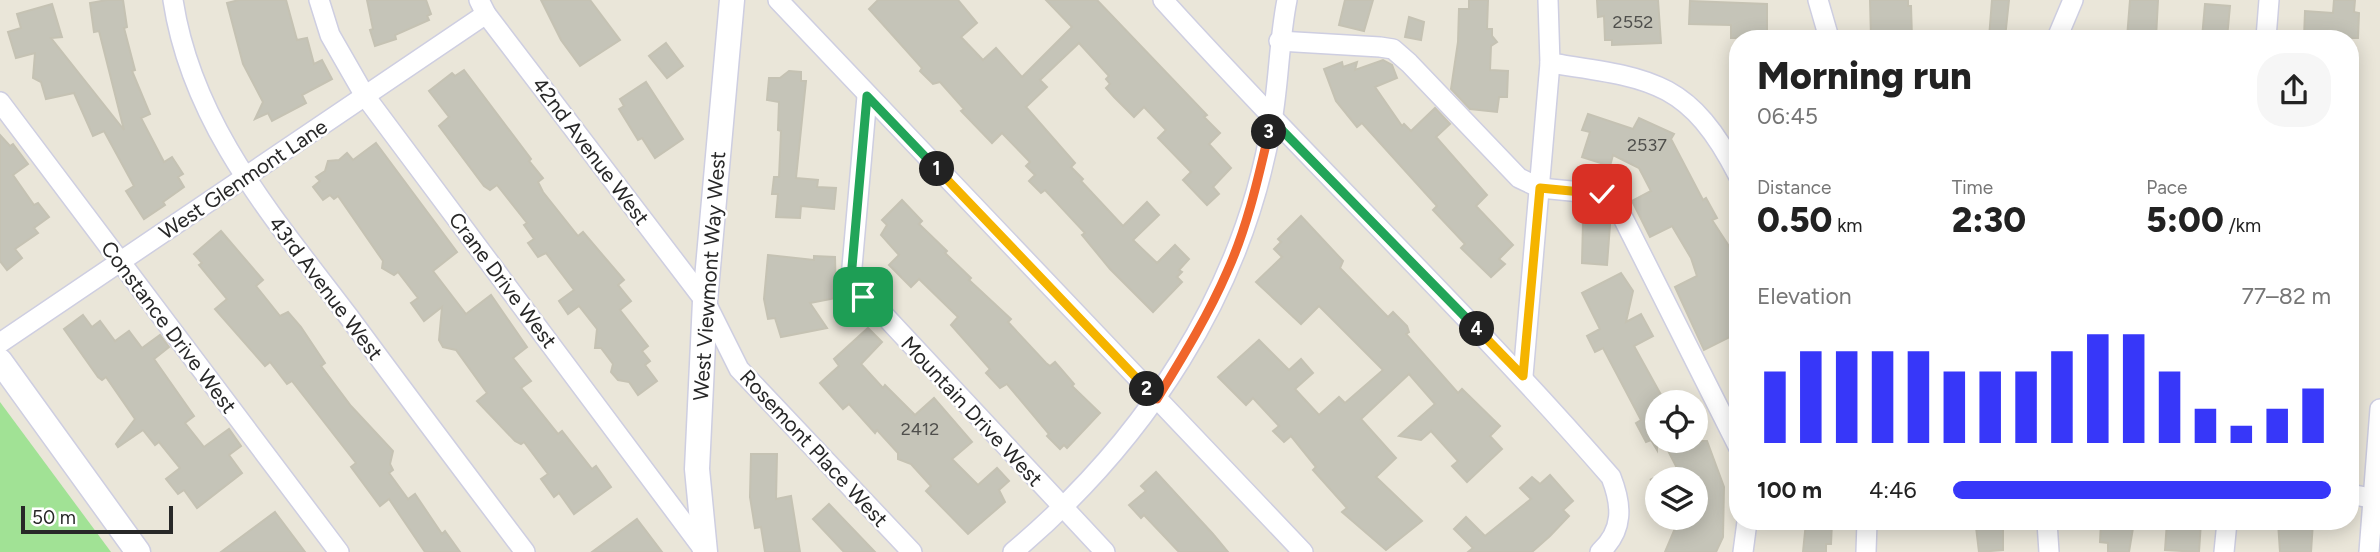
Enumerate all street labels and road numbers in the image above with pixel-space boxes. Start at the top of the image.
street label: 42nd Avenue West [527,72,655,230]
street label: West Glenmont Lane [154,114,332,244]
street label: West Viewmont Way West [688,150,730,402]
street label: Crane Drive West [444,207,562,353]
street label: 43rd Avenue West [264,211,388,365]
street label: Constance Drive West [96,236,242,418]
street label: Mountain Drive West [896,331,1048,491]
street label: Rosemont Place West [735,364,893,532]

